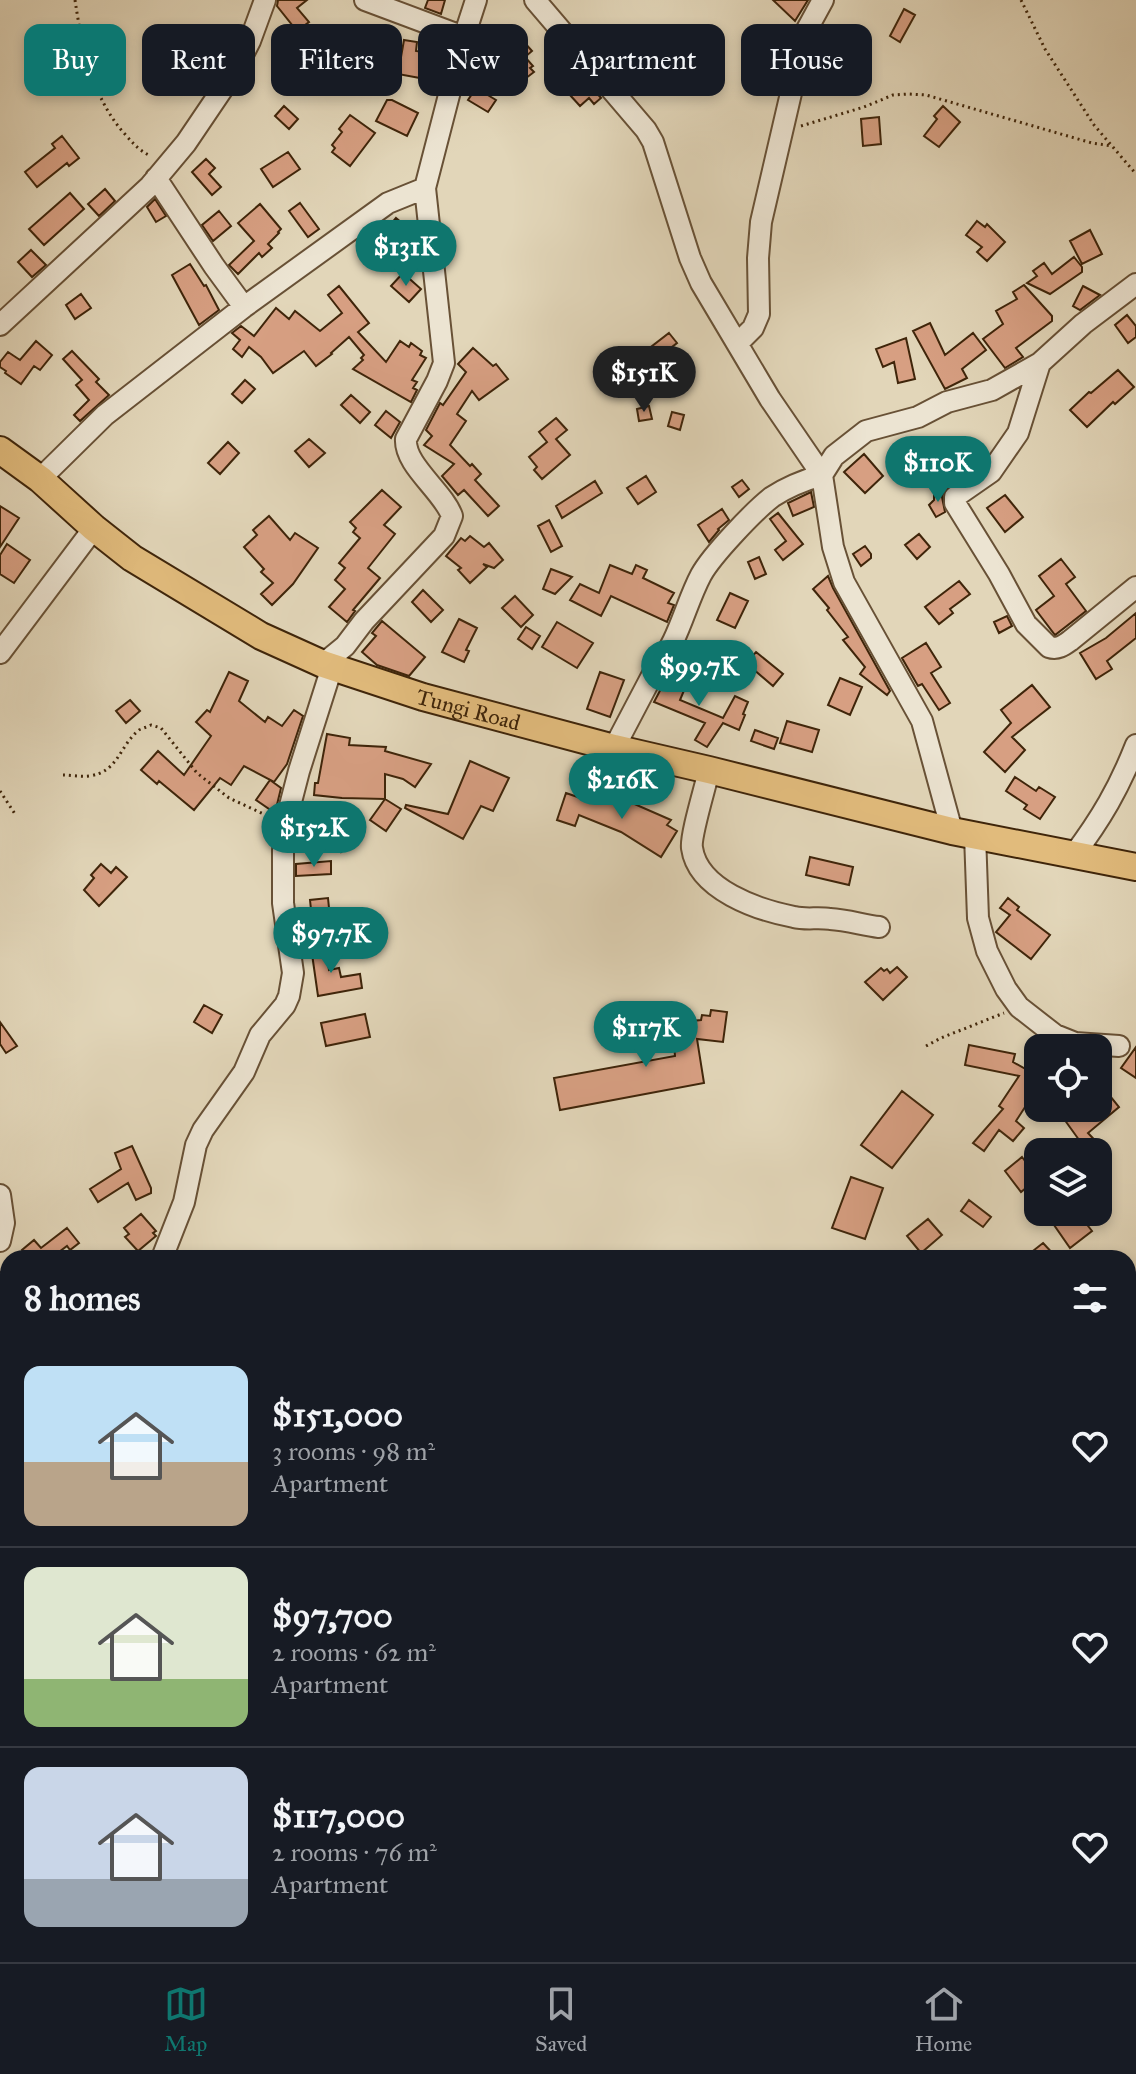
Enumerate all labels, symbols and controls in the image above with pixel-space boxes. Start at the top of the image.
chip: Buy [24,24,126,96]
chip: Rent [142,24,255,96]
chip: Filters [271,24,402,96]
chip: New [418,24,528,96]
chip: Apartment [544,24,725,96]
chip: House [741,24,872,96]
pin: $131K [350,220,462,288]
text: $131K [374,230,439,262]
pin: $151K [588,346,700,414]
text: $151K [611,356,677,388]
pin: $110K [882,436,994,504]
text: $110K [903,446,973,478]
pin: $99.7K [634,640,764,708]
text: $99.7K [659,650,739,682]
street label: Tungi Road [414,682,523,736]
pin: $216K [566,753,678,821]
text: $216K [587,763,657,795]
pin: $152K [258,801,370,869]
text: $152K [279,811,349,843]
pin: $97.7K [266,907,396,975]
text: $97.7K [291,917,371,949]
pin: $117K [590,1001,702,1069]
text: $117K [612,1011,680,1043]
map controls [1024,1034,1112,1226]
button: locate [1024,1034,1112,1122]
button: layers [1024,1138,1112,1226]
icon: filters [1068,1276,1112,1320]
text: 8 homes [24,1278,140,1319]
text: $151,000 [272,1394,403,1435]
icon: home [88,1398,184,1494]
icon: heart [1068,1424,1112,1468]
text: 3 rooms · 98 m² [272,1435,435,1467]
text: Apartment [272,1467,388,1499]
text: $97,700 [272,1595,393,1636]
icon: home [88,1599,184,1695]
icon: heart [1068,1625,1112,1669]
text: 2 rooms · 62 m² [272,1636,436,1668]
text: Apartment [272,1668,388,1700]
text: $117,000 [272,1795,405,1836]
icon: home [88,1799,184,1895]
icon: heart [1068,1825,1112,1869]
text: 2 rooms · 76 m² [272,1836,437,1868]
text: Apartment [272,1868,388,1900]
tab: Map [164,1982,208,2057]
tab: Saved [535,1982,587,2057]
tab: Home [915,1982,972,2057]

